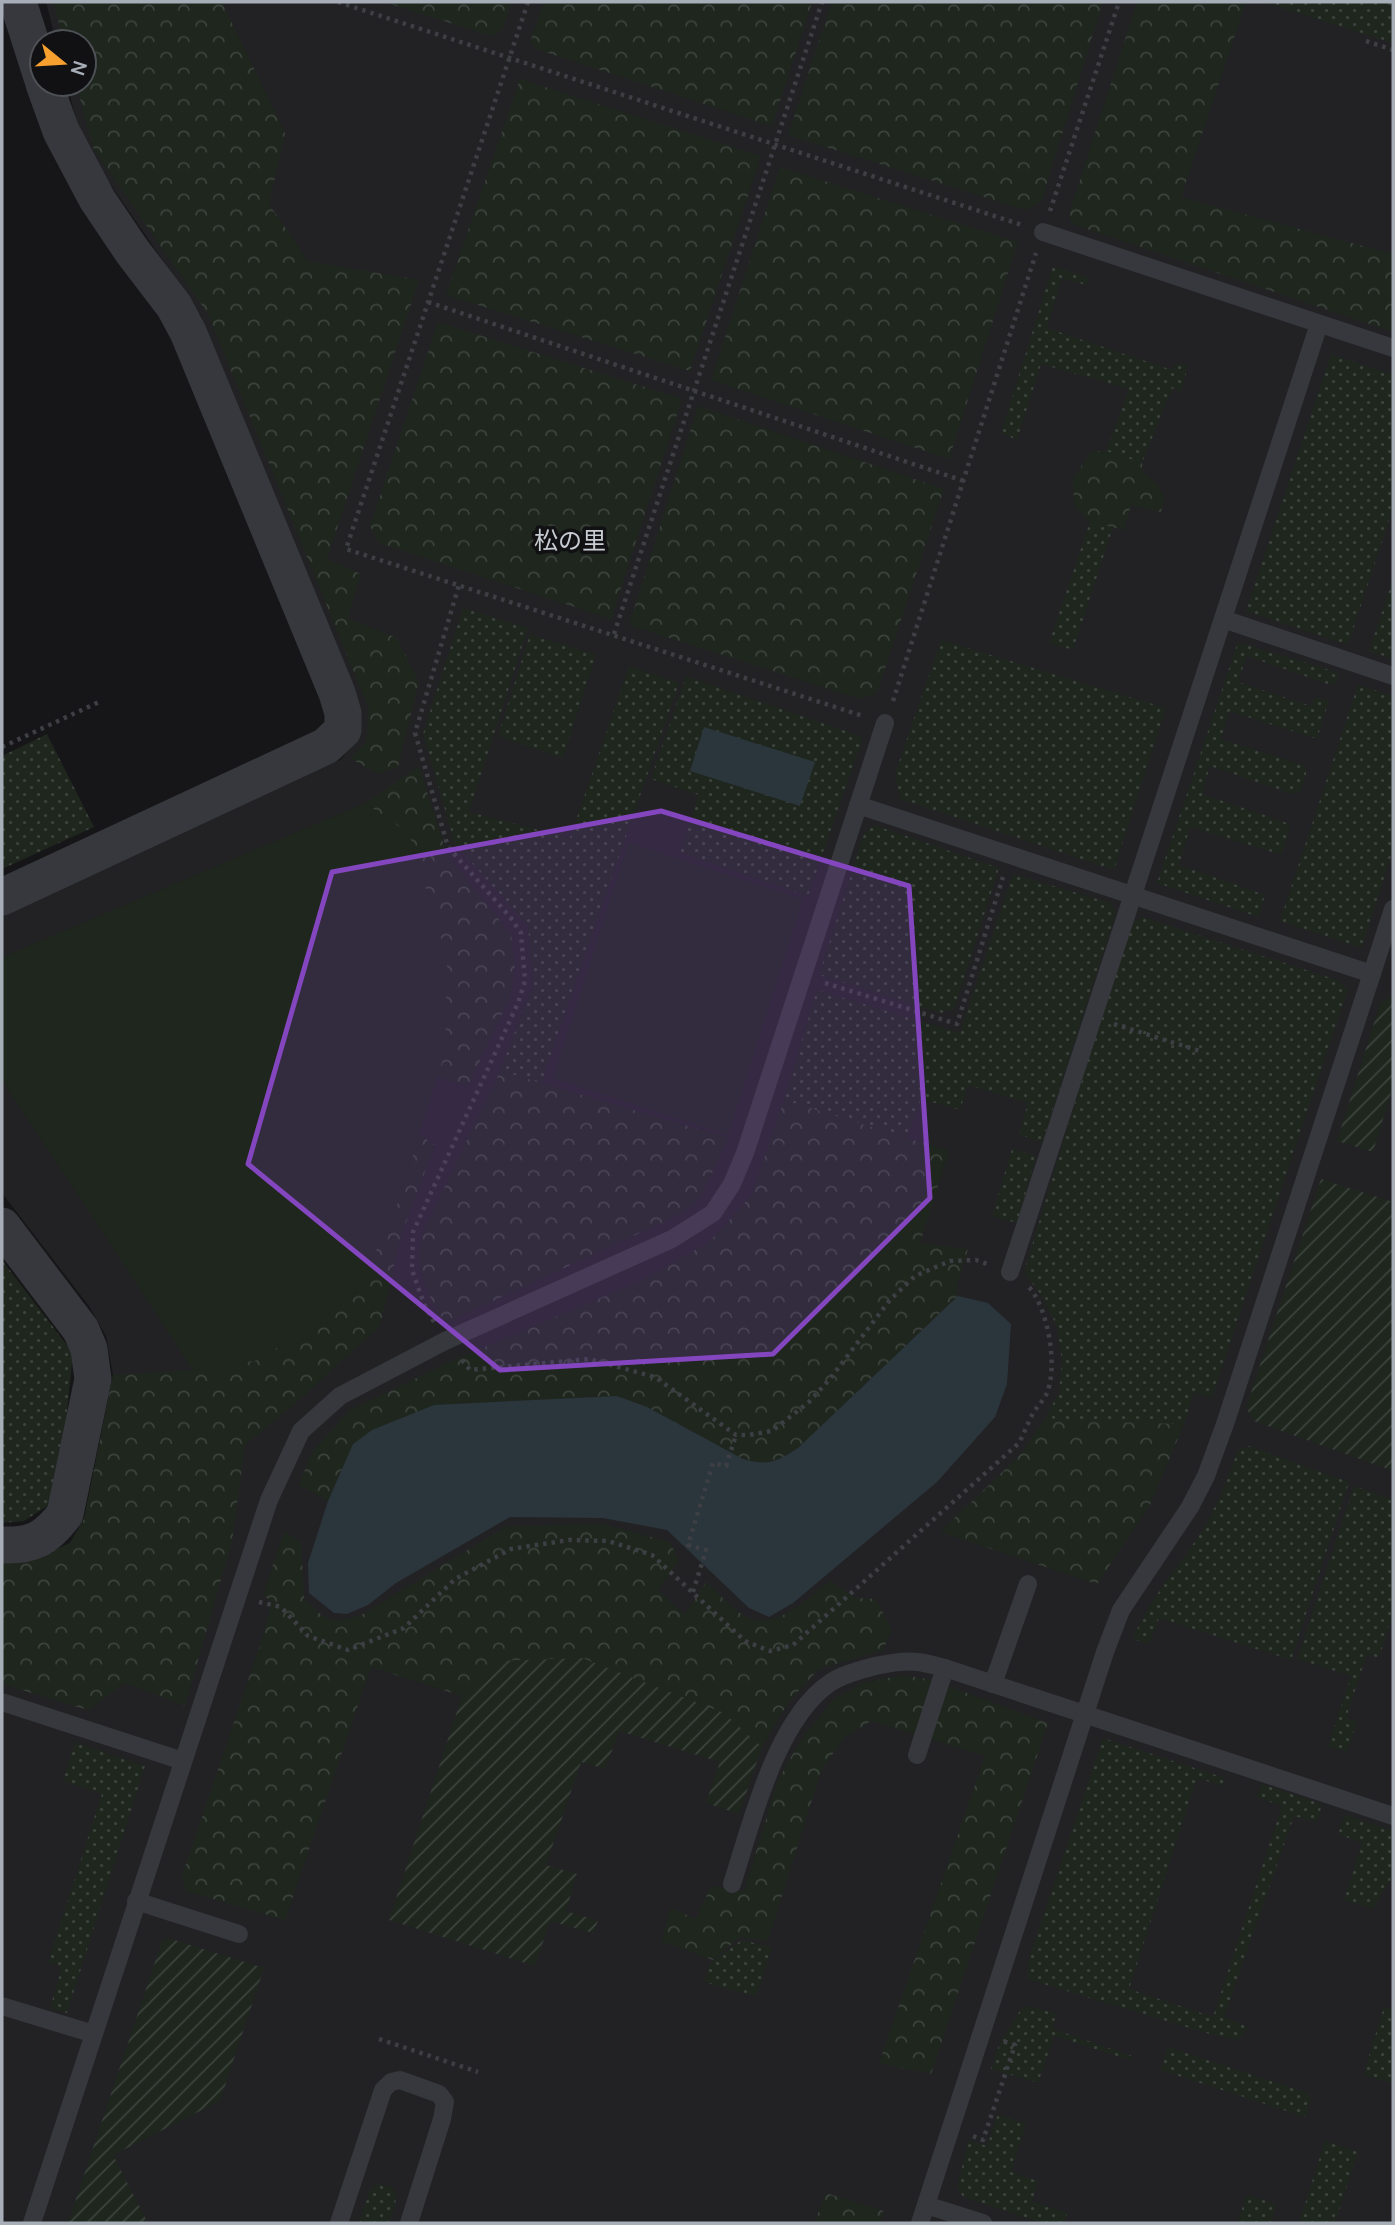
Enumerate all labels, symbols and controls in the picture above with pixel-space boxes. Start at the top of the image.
north arrow [28,28,98,98]
text: N [65,58,94,79]
district label: 松の里 [534,523,606,556]

